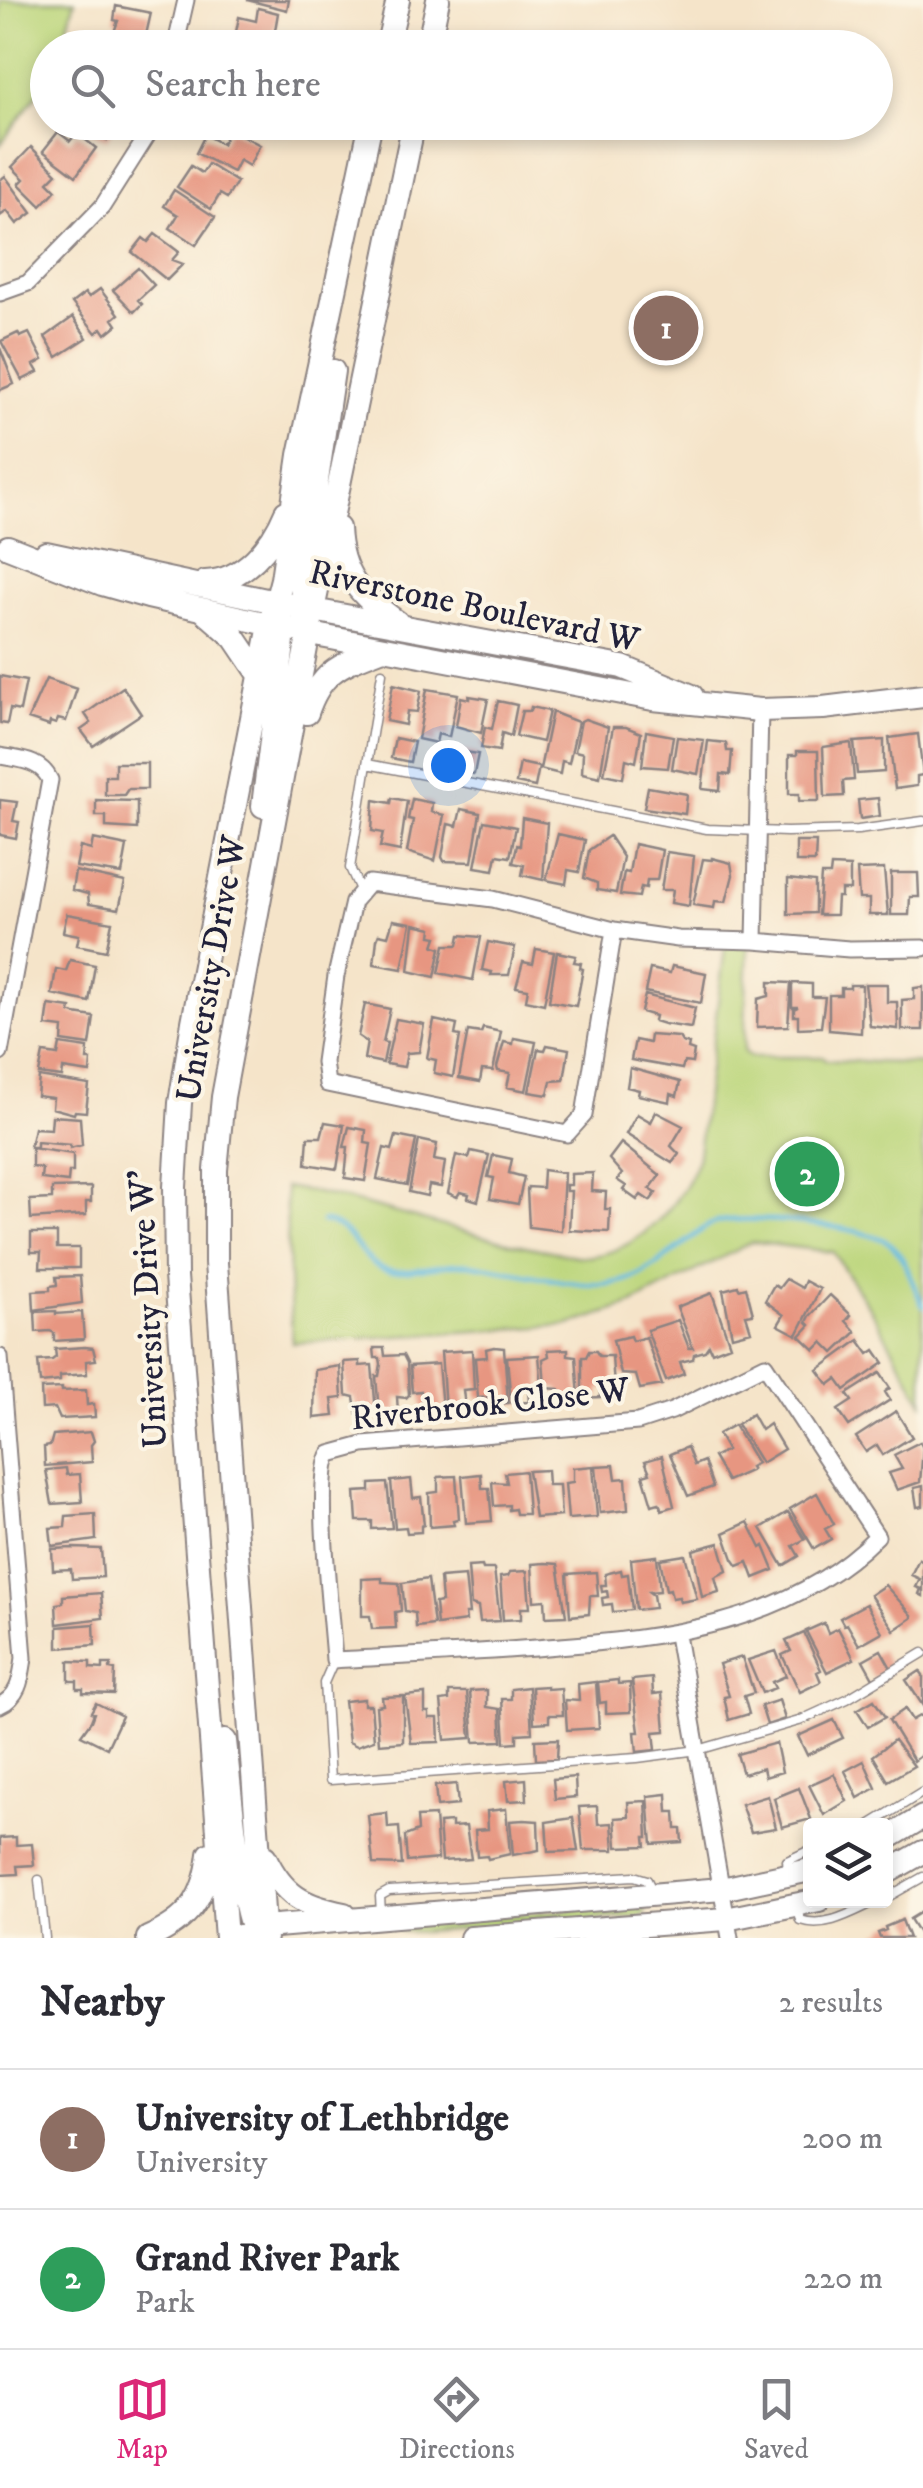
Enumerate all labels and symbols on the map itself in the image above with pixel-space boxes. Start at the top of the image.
pin: 1 [634,290,698,366]
street label: Riverstone Boulevard W [305,551,644,664]
your location [423,740,474,791]
street label: University Drive W [167,831,257,1106]
pin: 2 [774,1136,840,1212]
street label: University Drive W' [120,1168,178,1450]
street label: Riverbrook Close W [349,1368,632,1441]

